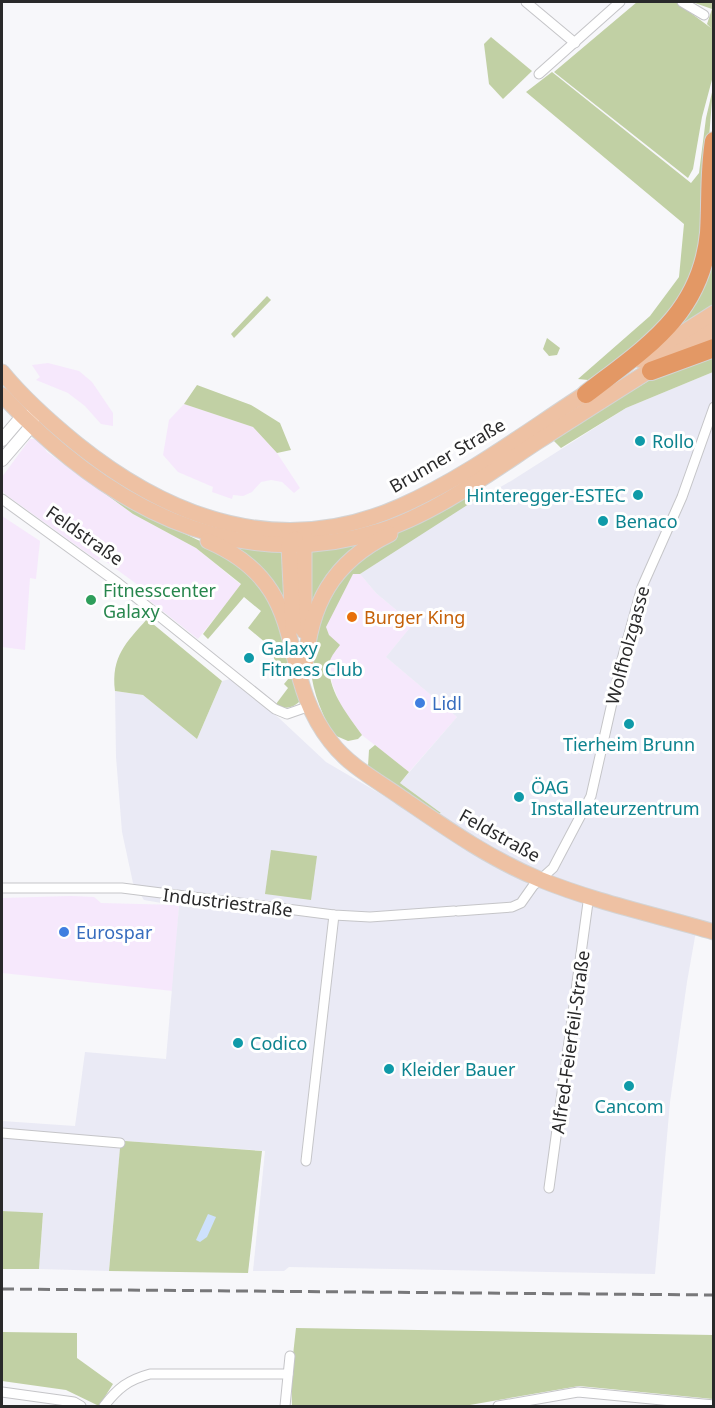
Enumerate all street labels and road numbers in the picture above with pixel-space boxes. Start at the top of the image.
street label: Brunner Straße [385,412,509,498]
street label: Feldstraße [42,500,128,570]
street label: Wolfholzgasse [600,583,654,707]
street label: Feldstraße [455,803,545,867]
street label: Industriestraße [162,882,294,922]
street label: Alfred-Feierfeil-Straße [545,949,595,1135]

